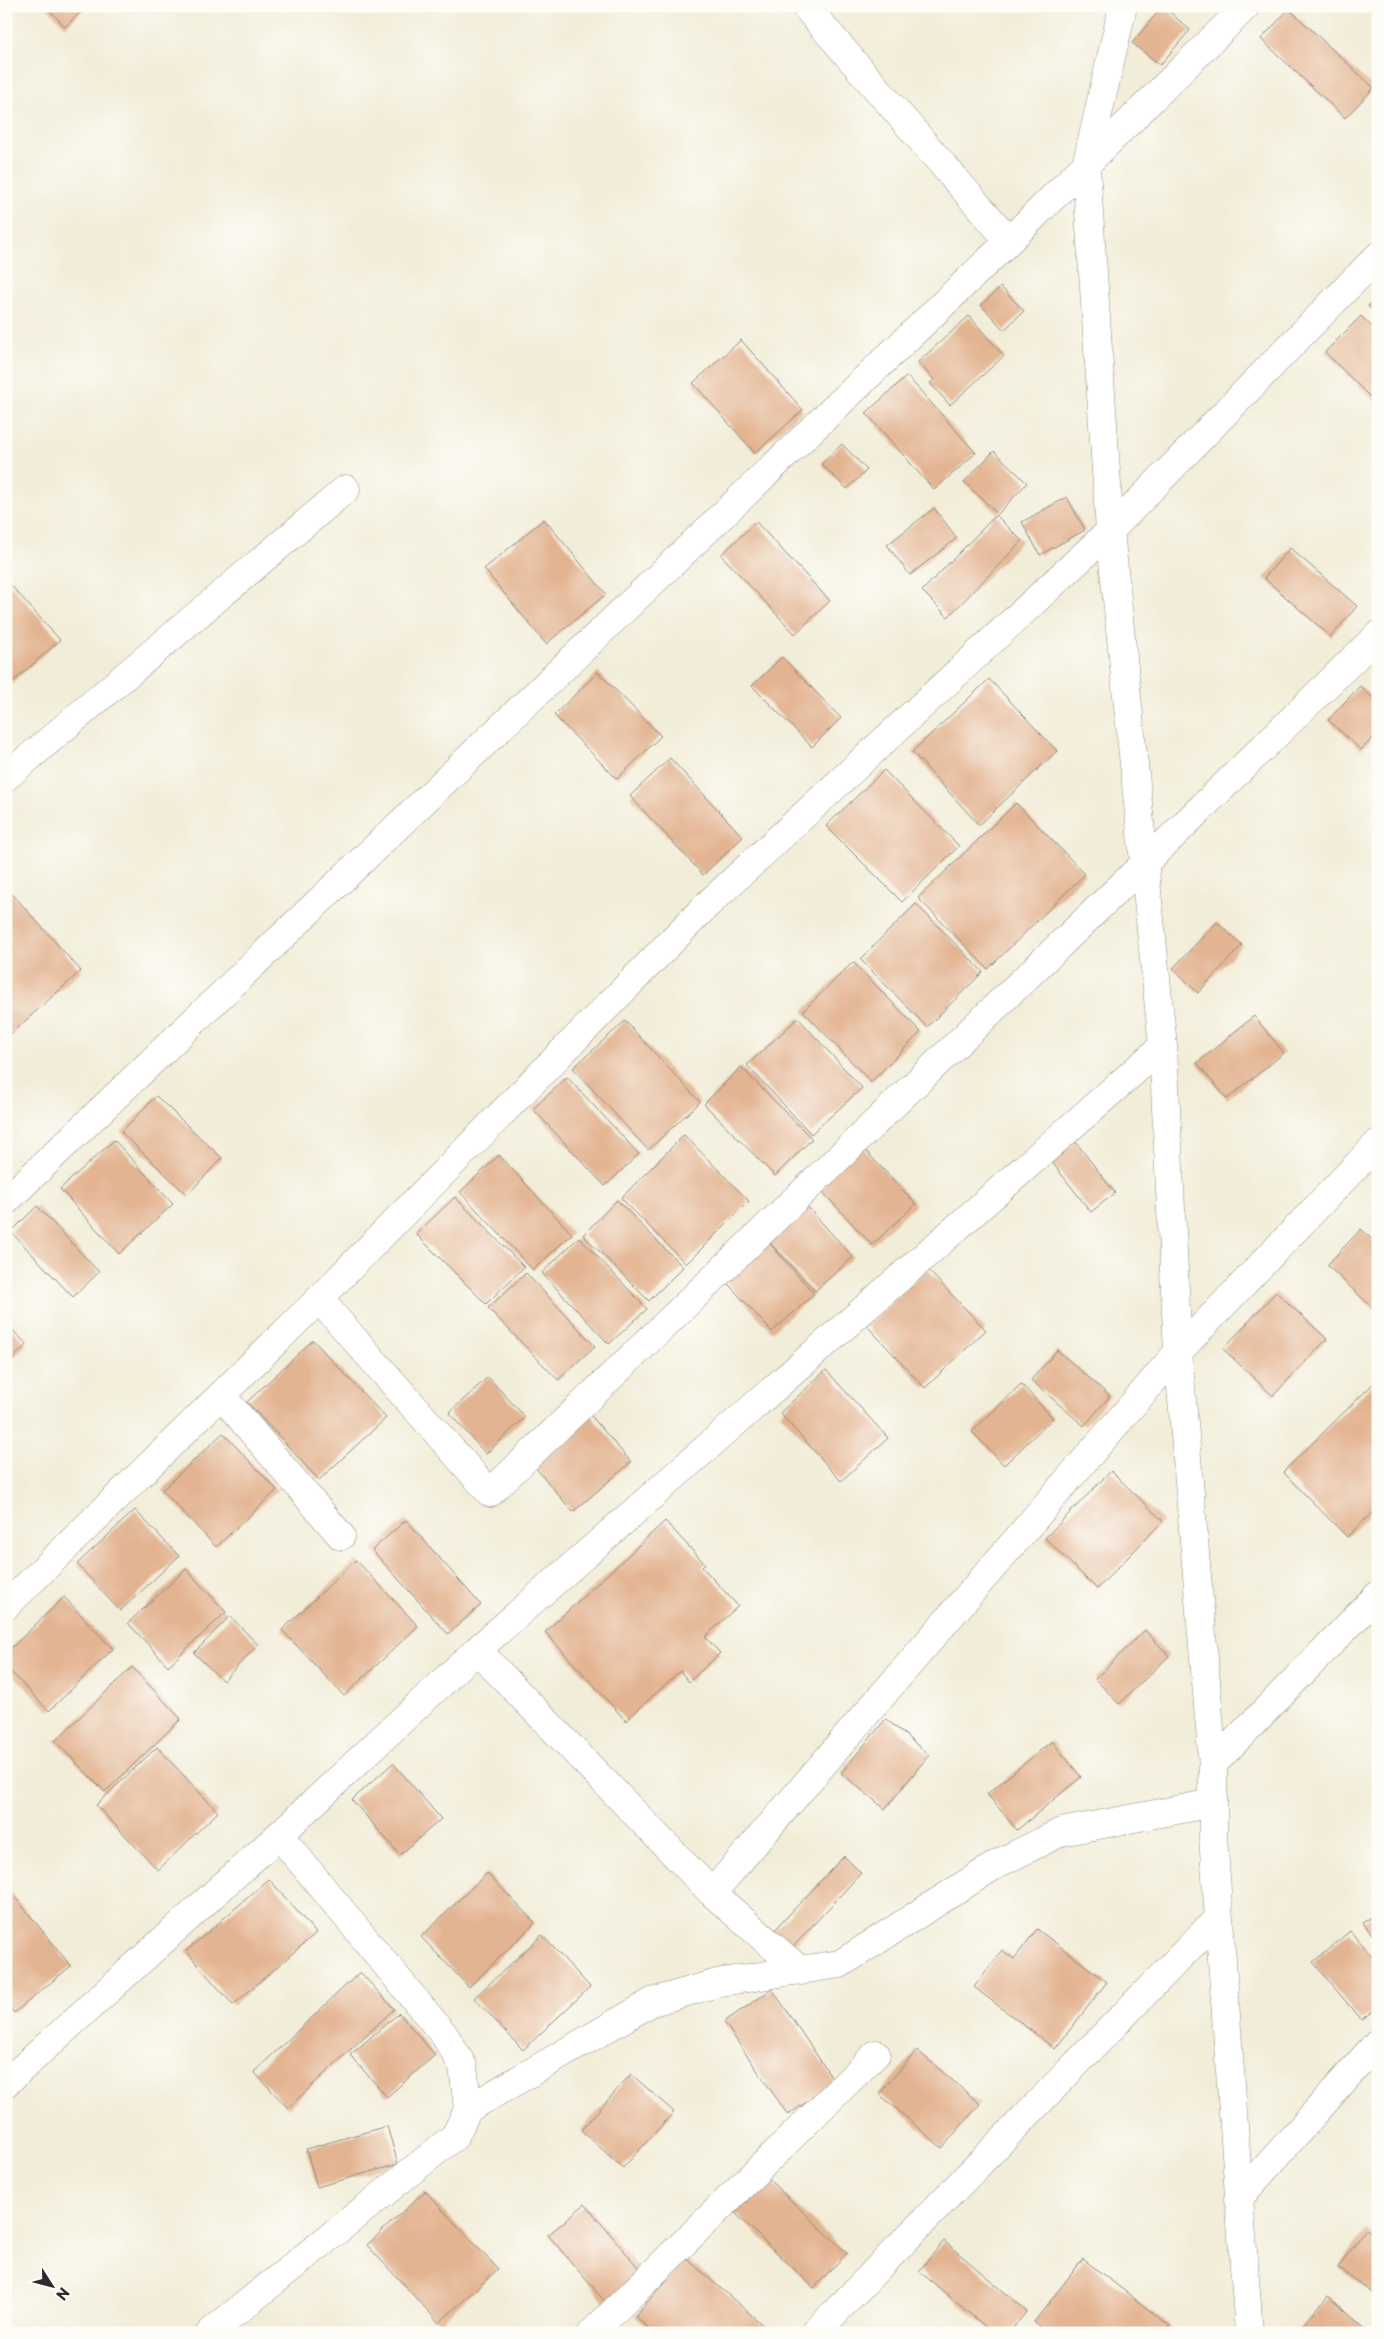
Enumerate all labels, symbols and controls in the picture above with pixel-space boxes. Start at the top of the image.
north arrow [28,2262,78,2312]
text: N [51,2283,75,2305]

